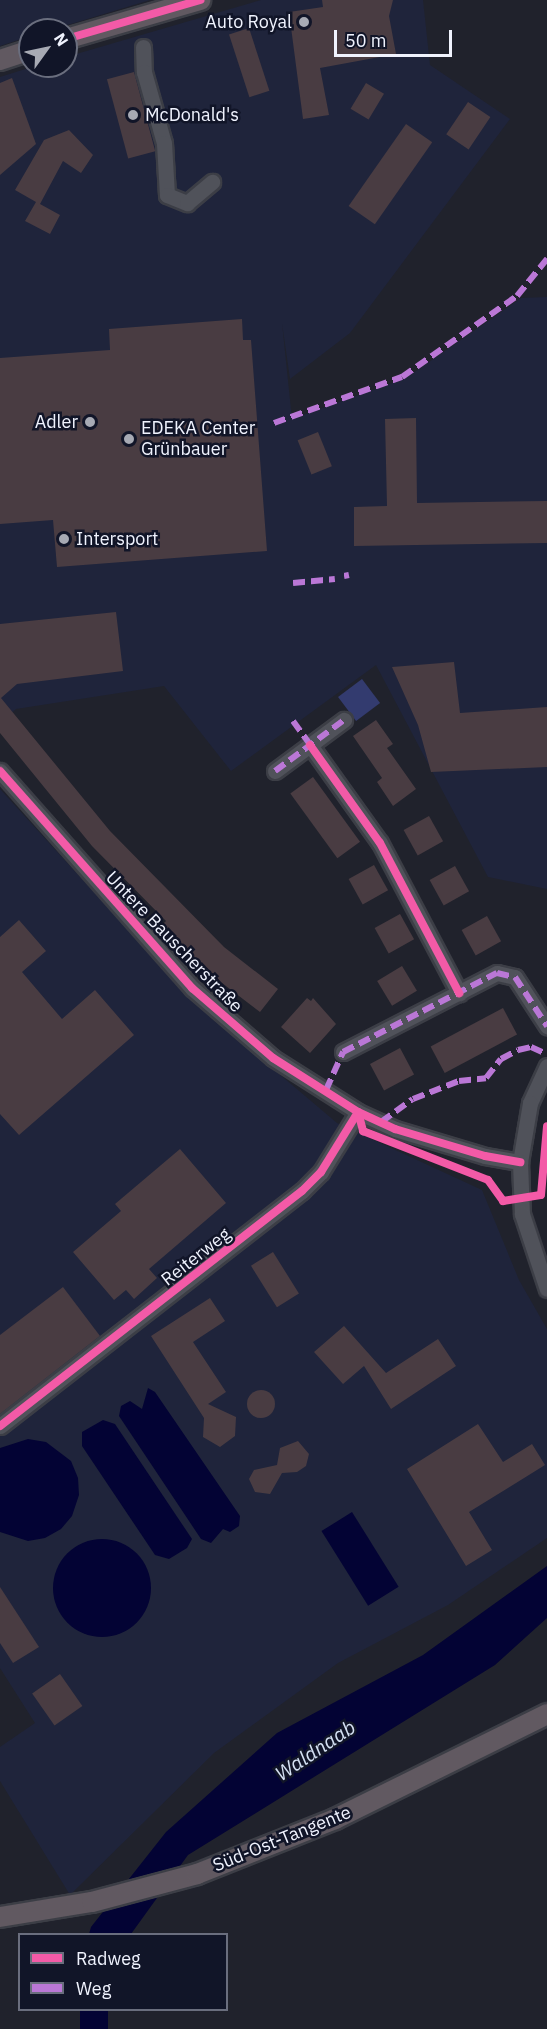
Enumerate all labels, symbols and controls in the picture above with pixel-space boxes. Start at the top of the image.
place label: Auto Royal [205,11,292,33]
marker: Auto Royal [297,15,311,29]
north arrow [18,18,78,78]
scale bar [337,18,456,56]
text: N [50,29,73,50]
text: 50 m [345,29,387,52]
place label: McDonald's [145,104,239,126]
marker: McDonald's [126,108,140,122]
place label: Adler [35,411,78,433]
marker: Adler [83,415,97,429]
place label: EDEKA Center Grünbauer [141,418,255,460]
marker: EDEKA Center Grünbauer [122,432,136,446]
place label: Intersport [76,528,158,550]
marker: Intersport [57,532,71,546]
street label: Untere Bauscherstraße [101,867,247,1017]
street label: Reiterweg [157,1223,235,1291]
water label: Waldnaab [270,1714,360,1786]
street label: Süd-Ost-Tangente [210,1802,354,1876]
legend [18,1933,228,2011]
text: Radweg [76,1947,141,1970]
text: Weg [76,1977,111,2000]

